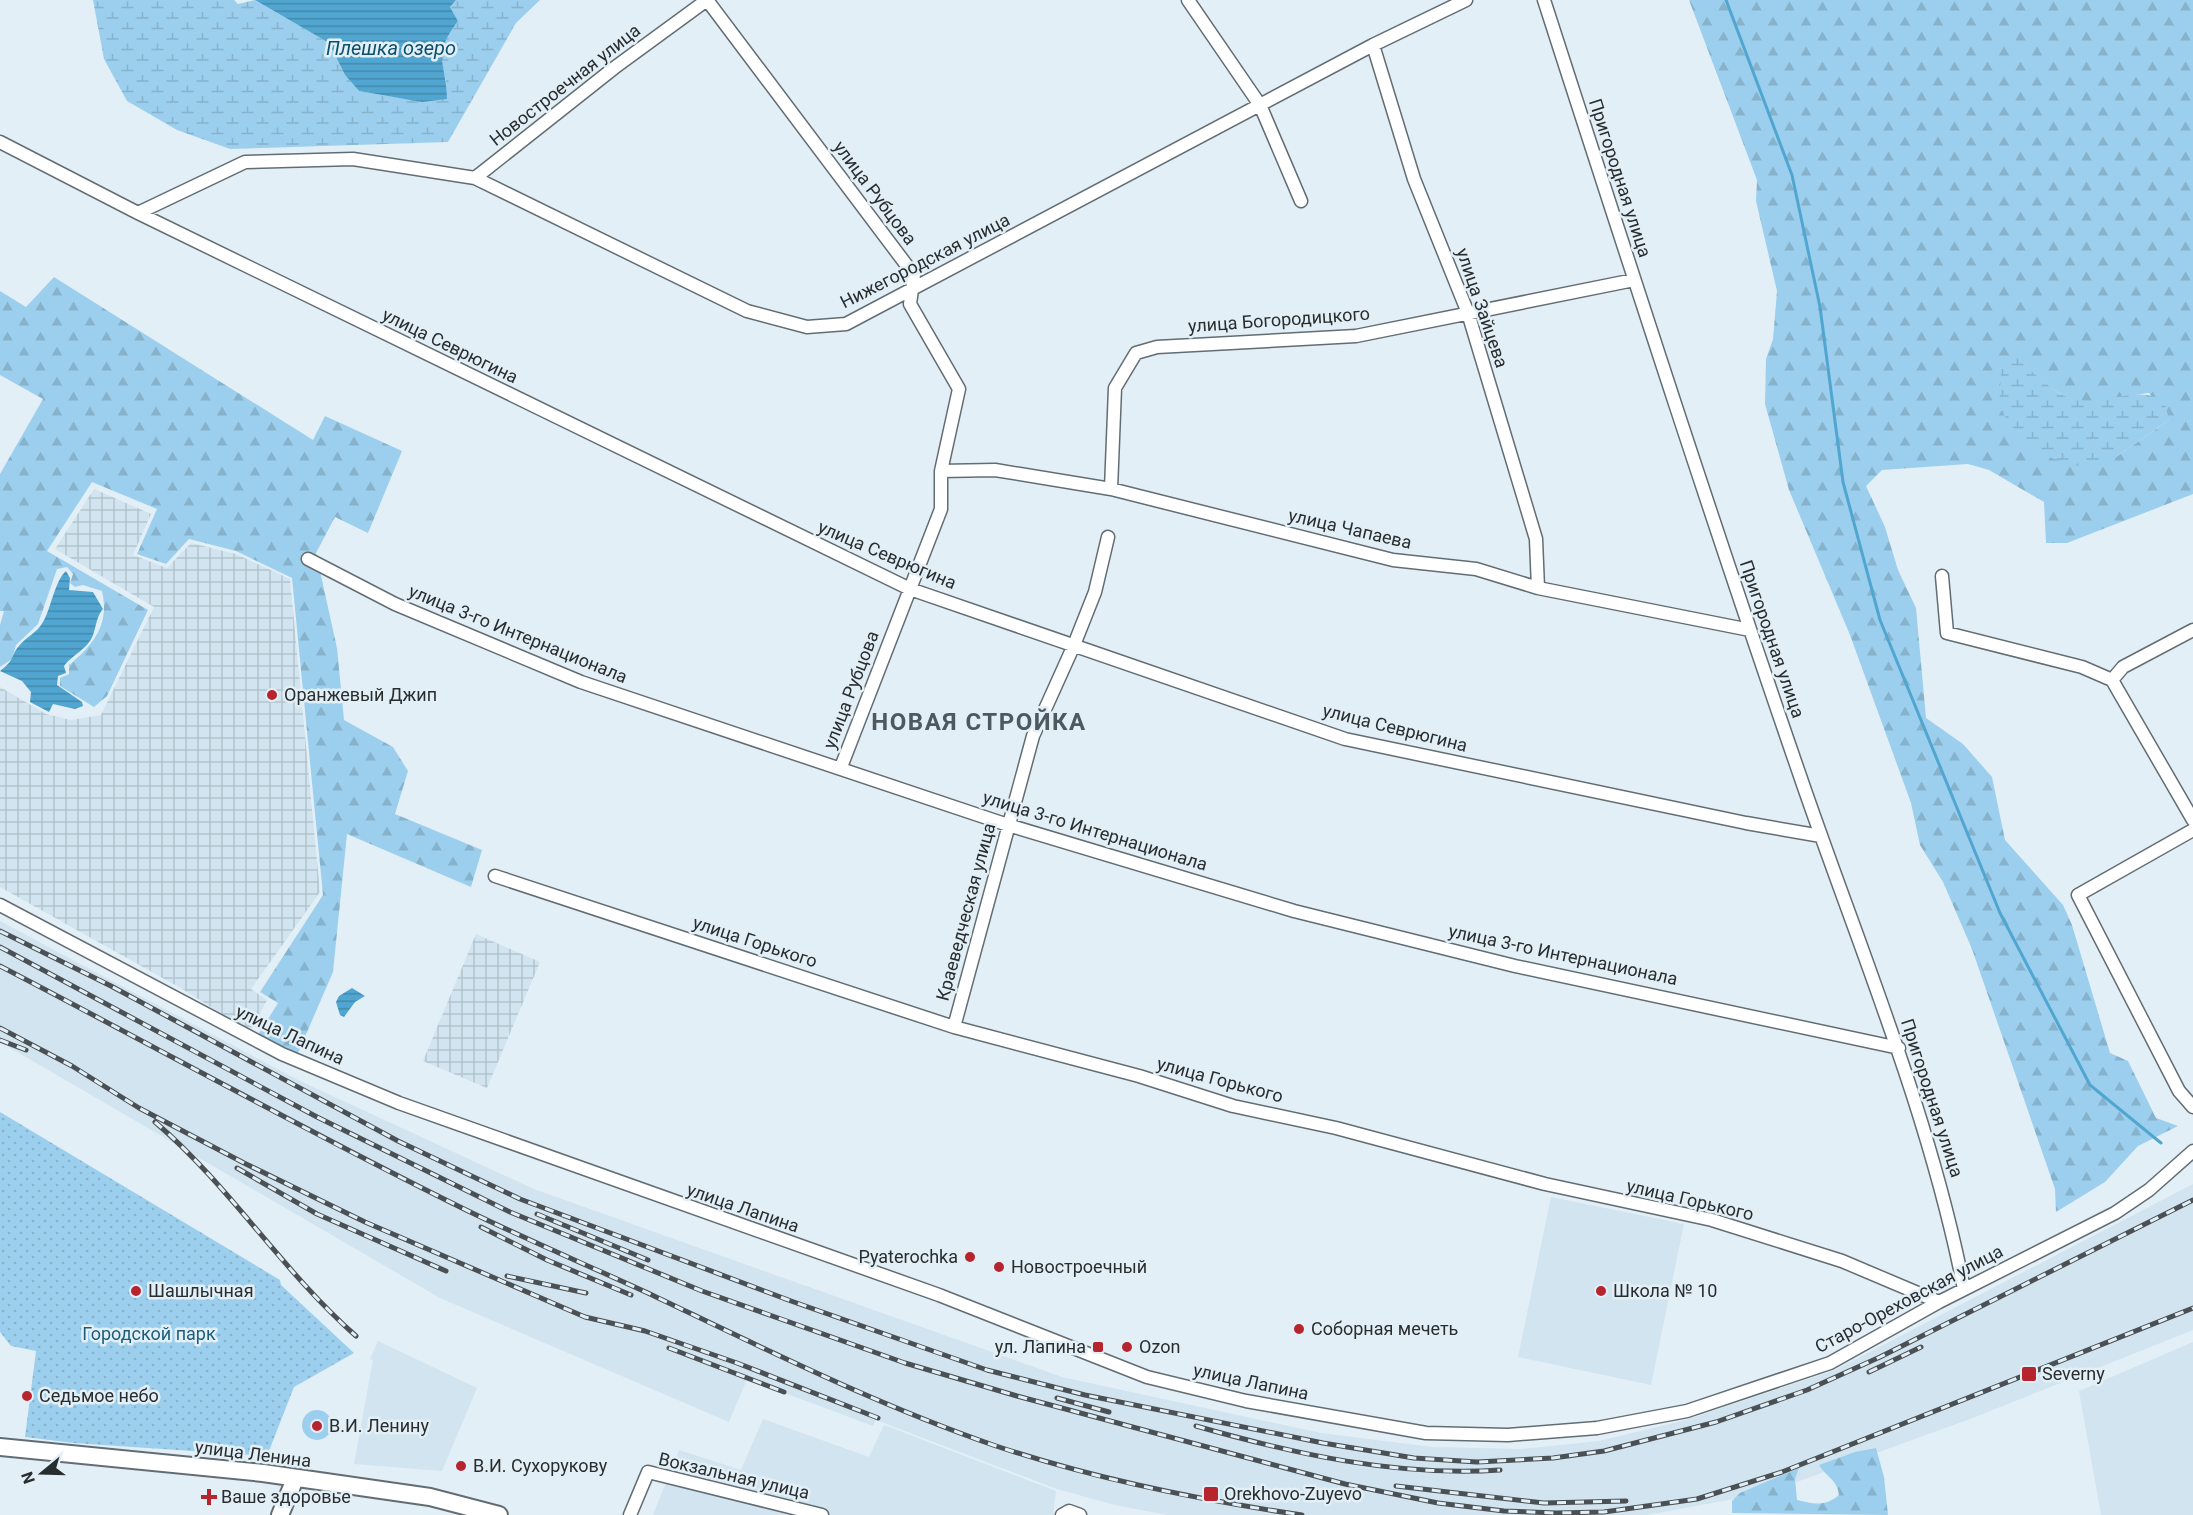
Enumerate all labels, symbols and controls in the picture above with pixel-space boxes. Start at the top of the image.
street label: Новостроечная улица [485,19,644,150]
water label: Плешка озеро [326,36,456,60]
street label: Пригородная улица [1585,96,1656,260]
street label: улица Рубцова [829,137,921,249]
street label: Нижегородская улица [837,209,1013,312]
street label: улица Зайцева [1452,245,1513,370]
street label: улица Богородицкого [1187,303,1371,336]
street label: улица Севрюгина [379,304,521,388]
street label: улица Чапаева [1286,504,1414,553]
street label: улица Севрюгина [815,516,960,593]
street label: Пригородная улица [1736,557,1809,721]
street label: улица 3-го Интернационала [406,580,630,687]
street label: улица Рубцова [818,628,883,752]
place label: Оранжевый Джип [284,684,437,705]
marker: Оранжевый Джип [265,688,279,702]
street label: улица Севрюгина [1321,699,1470,756]
district label: НОВАЯ СТРОЙКА [871,708,1087,736]
street label: улица 3-го Интернационала [980,786,1210,875]
street label: Краеведческая улица [932,821,999,1003]
street label: улица Горького [690,911,820,972]
street label: улица 3-го Интернационала [1447,920,1680,989]
street label: улица Лапина [233,1000,348,1069]
street label: Пригородная улица [1897,1016,1968,1180]
street label: улица Горького [1155,1053,1286,1106]
street label: улица Горького [1624,1175,1756,1224]
street label: улица Лапина [684,1178,802,1237]
street label: Старо-Ореховская улица [1811,1240,2006,1357]
place label: Pyaterochka [858,1246,958,1267]
marker: Pyaterochka [963,1250,977,1264]
place label: Новостроечный [1011,1256,1147,1277]
marker: Новостроечный [992,1260,1006,1274]
place label: Шашлычная [148,1280,254,1301]
place label: Школа № 10 [1613,1280,1717,1301]
marker: Шашлычная [129,1284,143,1298]
marker: Школа № 10 [1594,1284,1608,1298]
place label: Соборная мечеть [1311,1318,1458,1339]
marker: Соборная мечеть [1292,1322,1306,1336]
park label: Городской парк [82,1323,216,1344]
place label: ул. Лапина [995,1336,1086,1357]
place label: Ozon [1139,1336,1180,1357]
marker: ул. Лапина [1091,1340,1105,1354]
marker: Ozon [1120,1340,1134,1354]
street label: улица Лапина [1192,1359,1311,1404]
place label: Severny [2042,1363,2105,1384]
marker: Severny [2020,1365,2038,1383]
place label: Седьмое небо [39,1385,159,1406]
marker: Седьмое небо [20,1389,34,1403]
place label: В.И. Ленину [329,1415,429,1436]
marker: В.И. Ленину [310,1419,324,1433]
street label: улица Ленина [194,1436,312,1471]
north arrow [12,1443,72,1503]
street label: Вокзальная улица [657,1448,812,1503]
place label: В.И. Сухорукову [473,1455,608,1476]
marker: В.И. Сухорукову [454,1459,468,1473]
text: N [17,1469,39,1486]
place label: Orekhovo-Zuyevo [1224,1483,1362,1504]
marker: Orekhovo-Zuyevo [1202,1485,1220,1503]
place label: Ваше здоровье [221,1486,351,1507]
marker: Ваше здоровье [202,1490,216,1504]

